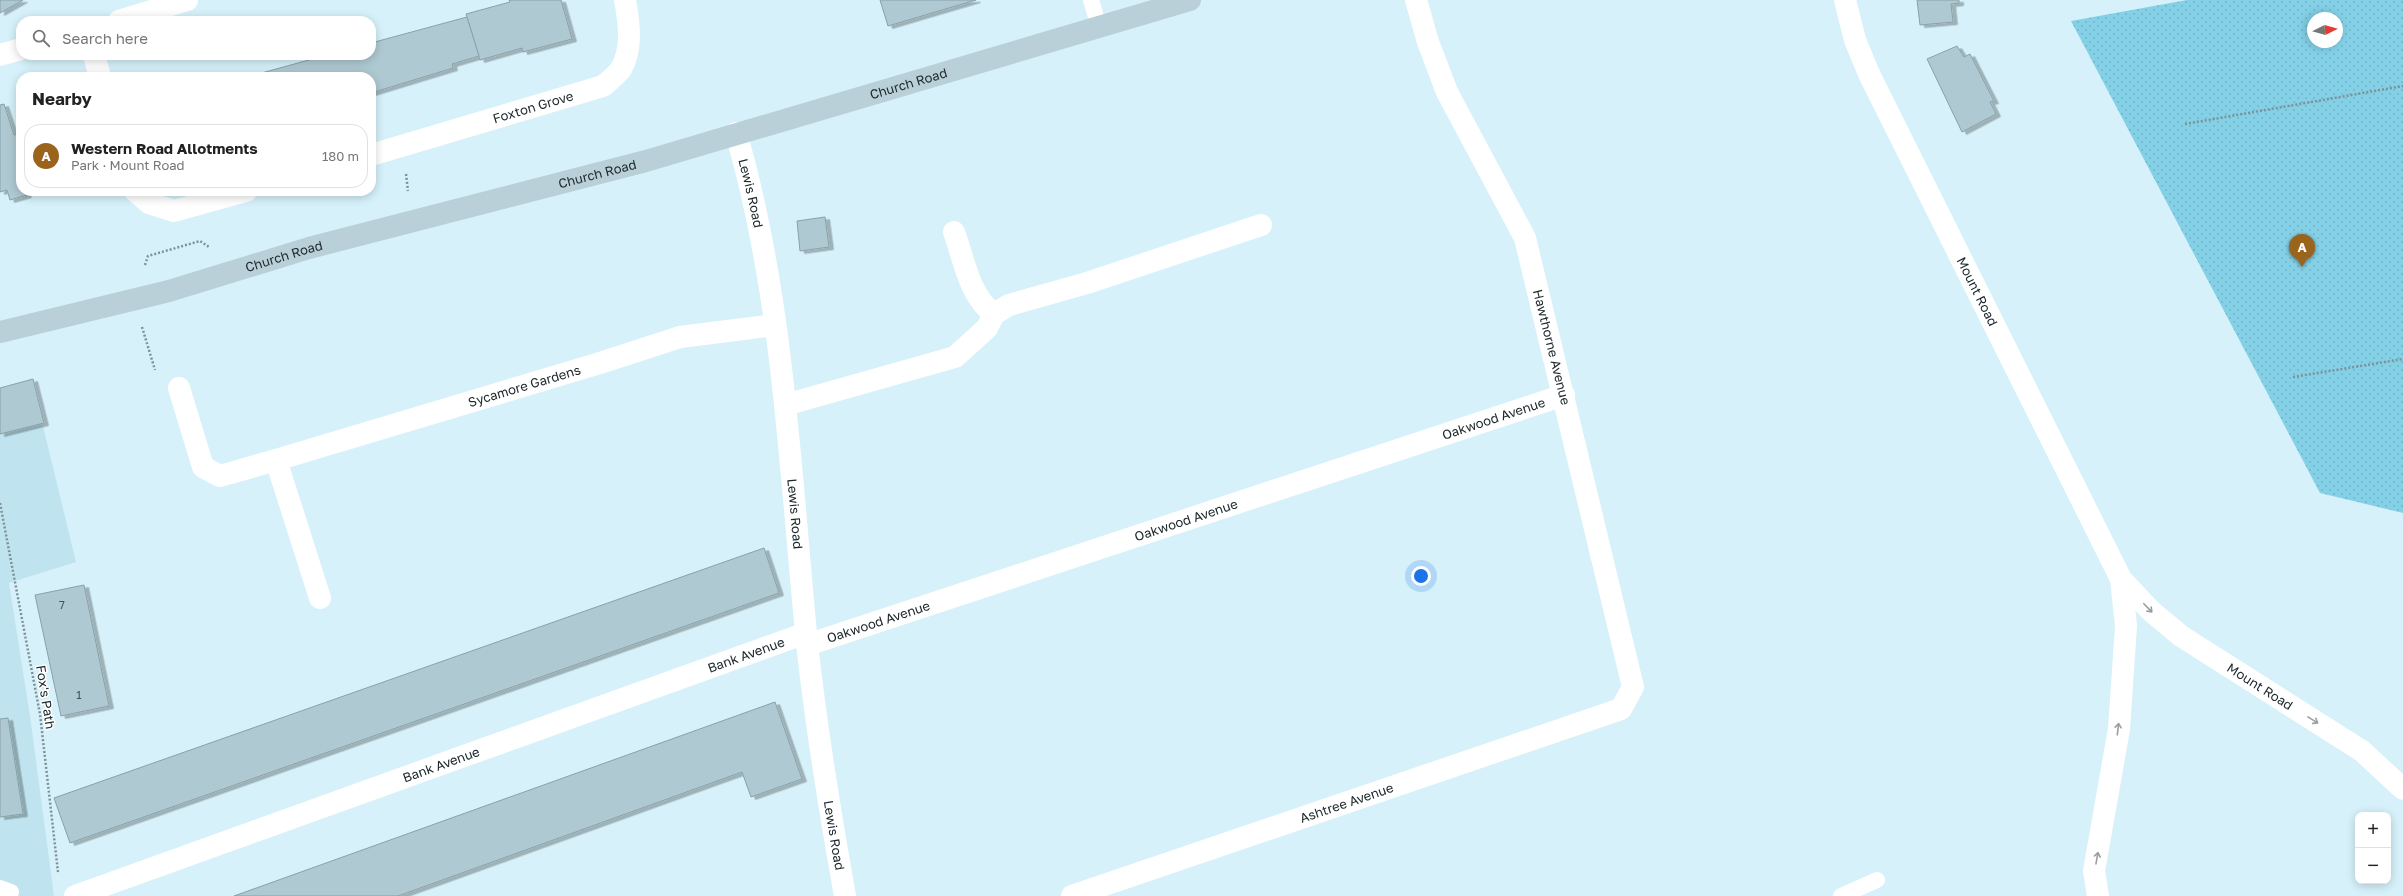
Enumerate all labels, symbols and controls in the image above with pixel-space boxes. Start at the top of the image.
north arrow [2307,12,2343,48]
search box [16,16,376,60]
icon: search [30,27,52,49]
text: Search here [62,29,148,47]
street label: Church Road [868,64,949,102]
street label: Foxton Grove [491,87,575,126]
text: Nearby [32,88,92,109]
text: Western Road Allotments [71,139,258,157]
text: A [41,148,51,164]
text: 180 m [322,148,359,164]
street label: Church Road [557,156,638,191]
text: Park · Mount Road [71,157,185,173]
street label: Lewis Road [735,157,767,229]
pin: A [2289,234,2315,267]
street label: Church Road [243,237,324,275]
street label: Mount Road [1954,254,2001,329]
street label: Hawthorne Avenue [1530,288,1574,406]
street label: Sycamore Gardens [466,361,583,410]
street label: Oakwood Avenue [1440,394,1547,443]
street label: Lewis Road [784,478,806,550]
street label: Oakwood Avenue [1132,495,1240,544]
your location [1411,566,1431,586]
street label: Oakwood Avenue [825,597,932,646]
house number: 7 [59,598,65,611]
one-way arrow [2143,603,2153,613]
street label: Bank Avenue [705,633,787,676]
street label: Mount Road [2224,659,2296,713]
street label: Fox's Path [33,664,59,730]
house number: 1 [76,688,82,701]
one-way arrow [2307,717,2319,725]
one-way arrow [2115,723,2122,736]
street label: Bank Avenue [400,743,482,785]
street label: Ashtree Avenue [1298,779,1395,826]
street label: Lewis Road [821,799,848,872]
map controls [2355,812,2391,884]
button: + [2355,812,2391,848]
button: − [2355,848,2391,884]
one-way arrow [2093,851,2101,864]

